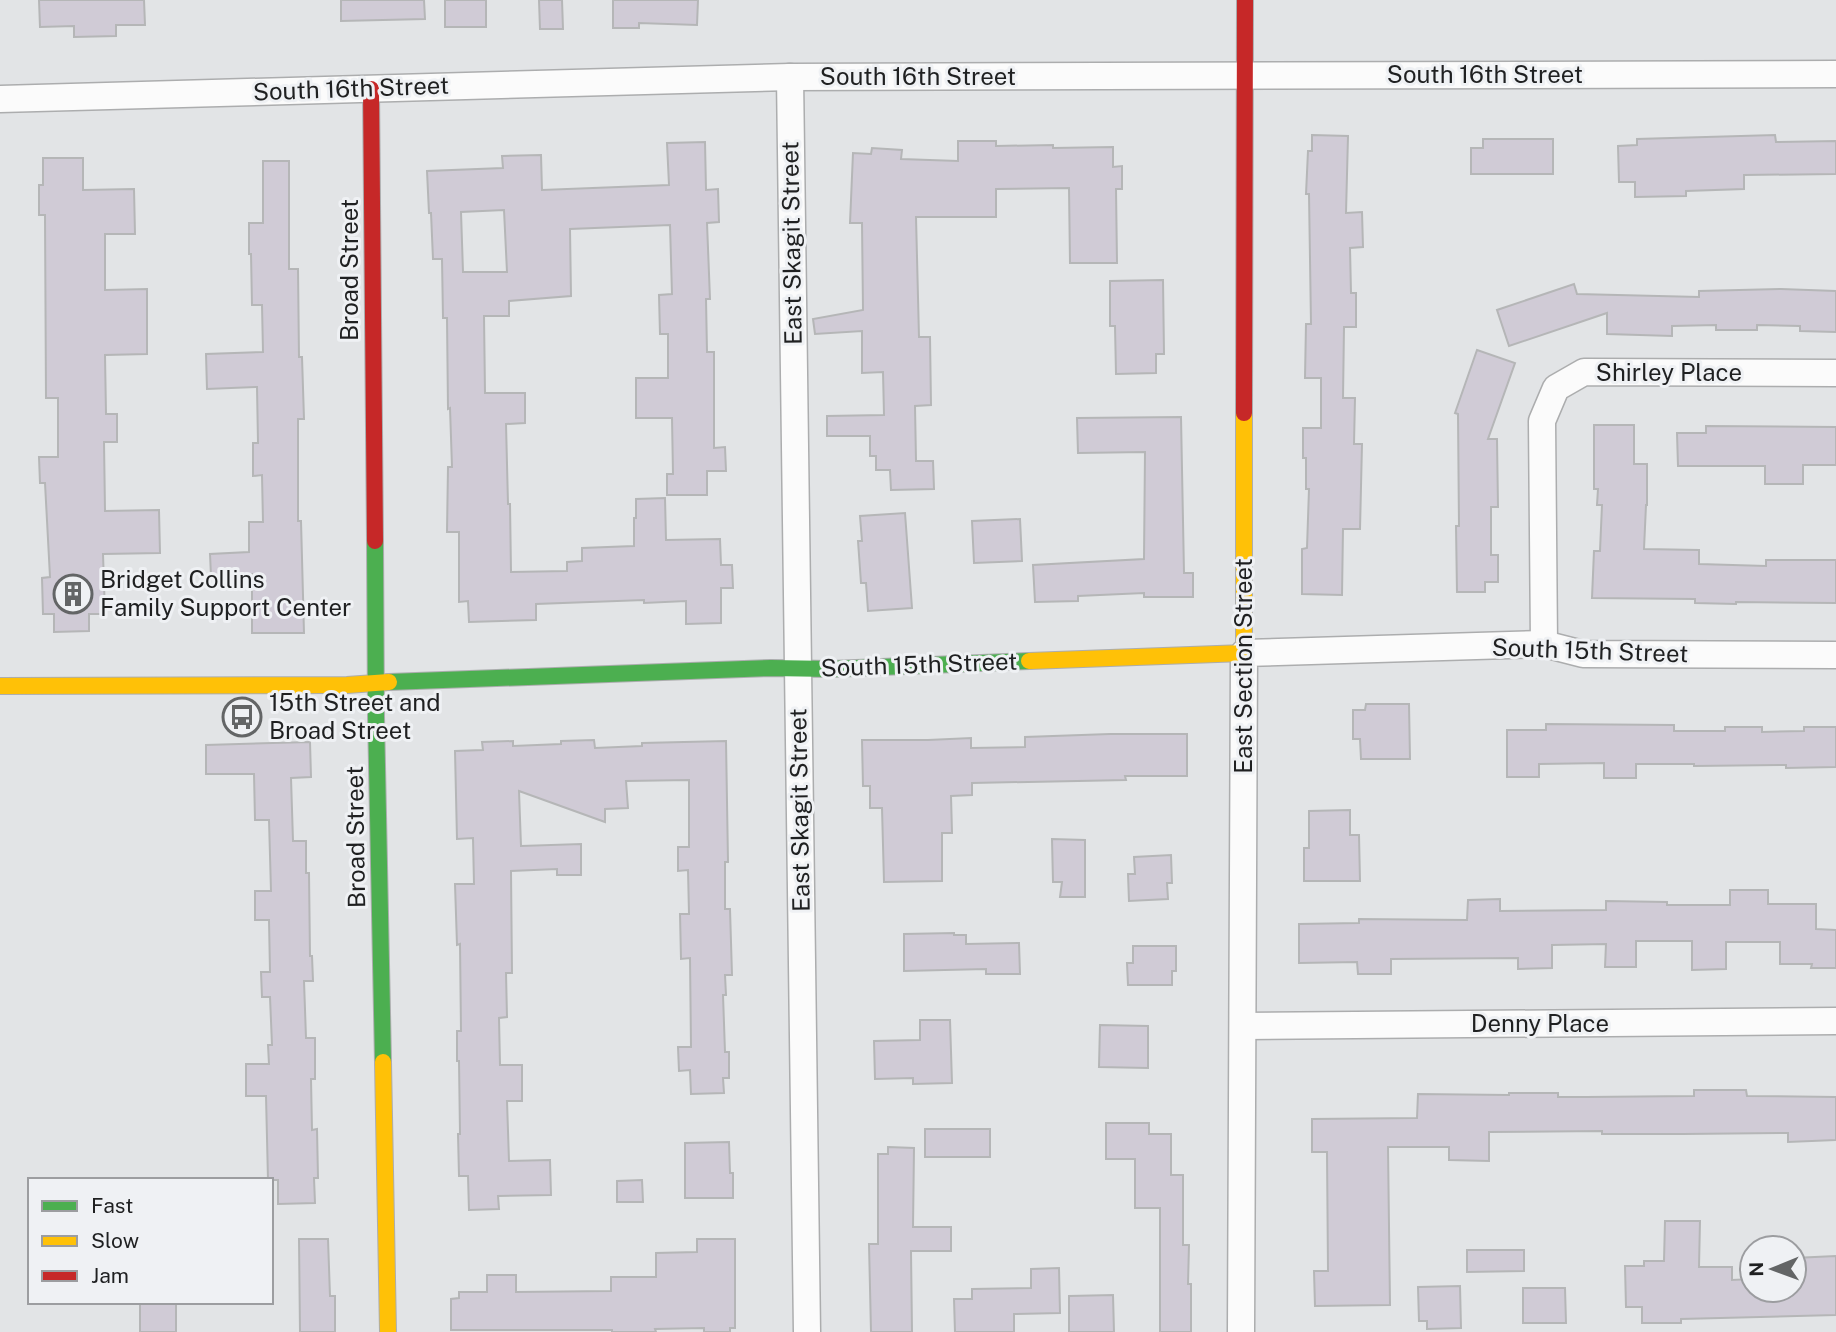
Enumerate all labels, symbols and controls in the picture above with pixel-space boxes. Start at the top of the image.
street label: South 16th Street [1387,60,1583,88]
street label: South 16th Street [820,62,1016,90]
street label: South 16th Street [252,71,450,105]
street label: East Skagit Street [775,141,807,345]
street label: Broad Street [335,199,363,341]
street label: Shirley Place [1596,358,1742,386]
street label: East Section Street [1229,558,1257,774]
place label: Bridget Collins Family Support Center [100,565,351,621]
building icon: Bridget Collins Family Support Center [52,573,94,615]
street label: South 15th Street [1491,633,1689,667]
street label: South 15th Street [820,647,1018,681]
place label: 15th Street and Broad Street [269,688,441,744]
bus stop icon: 15th Street and Broad Street [221,696,263,738]
street label: East Skagit Street [783,708,815,912]
street label: Broad Street [340,766,370,908]
street label: Denny Place [1471,1009,1609,1037]
legend [28,1178,273,1304]
text: Fast [91,1193,133,1218]
text: Slow [91,1228,139,1253]
north arrow [1738,1234,1808,1304]
text: N [1745,1262,1767,1277]
text: Jam [91,1263,129,1288]

